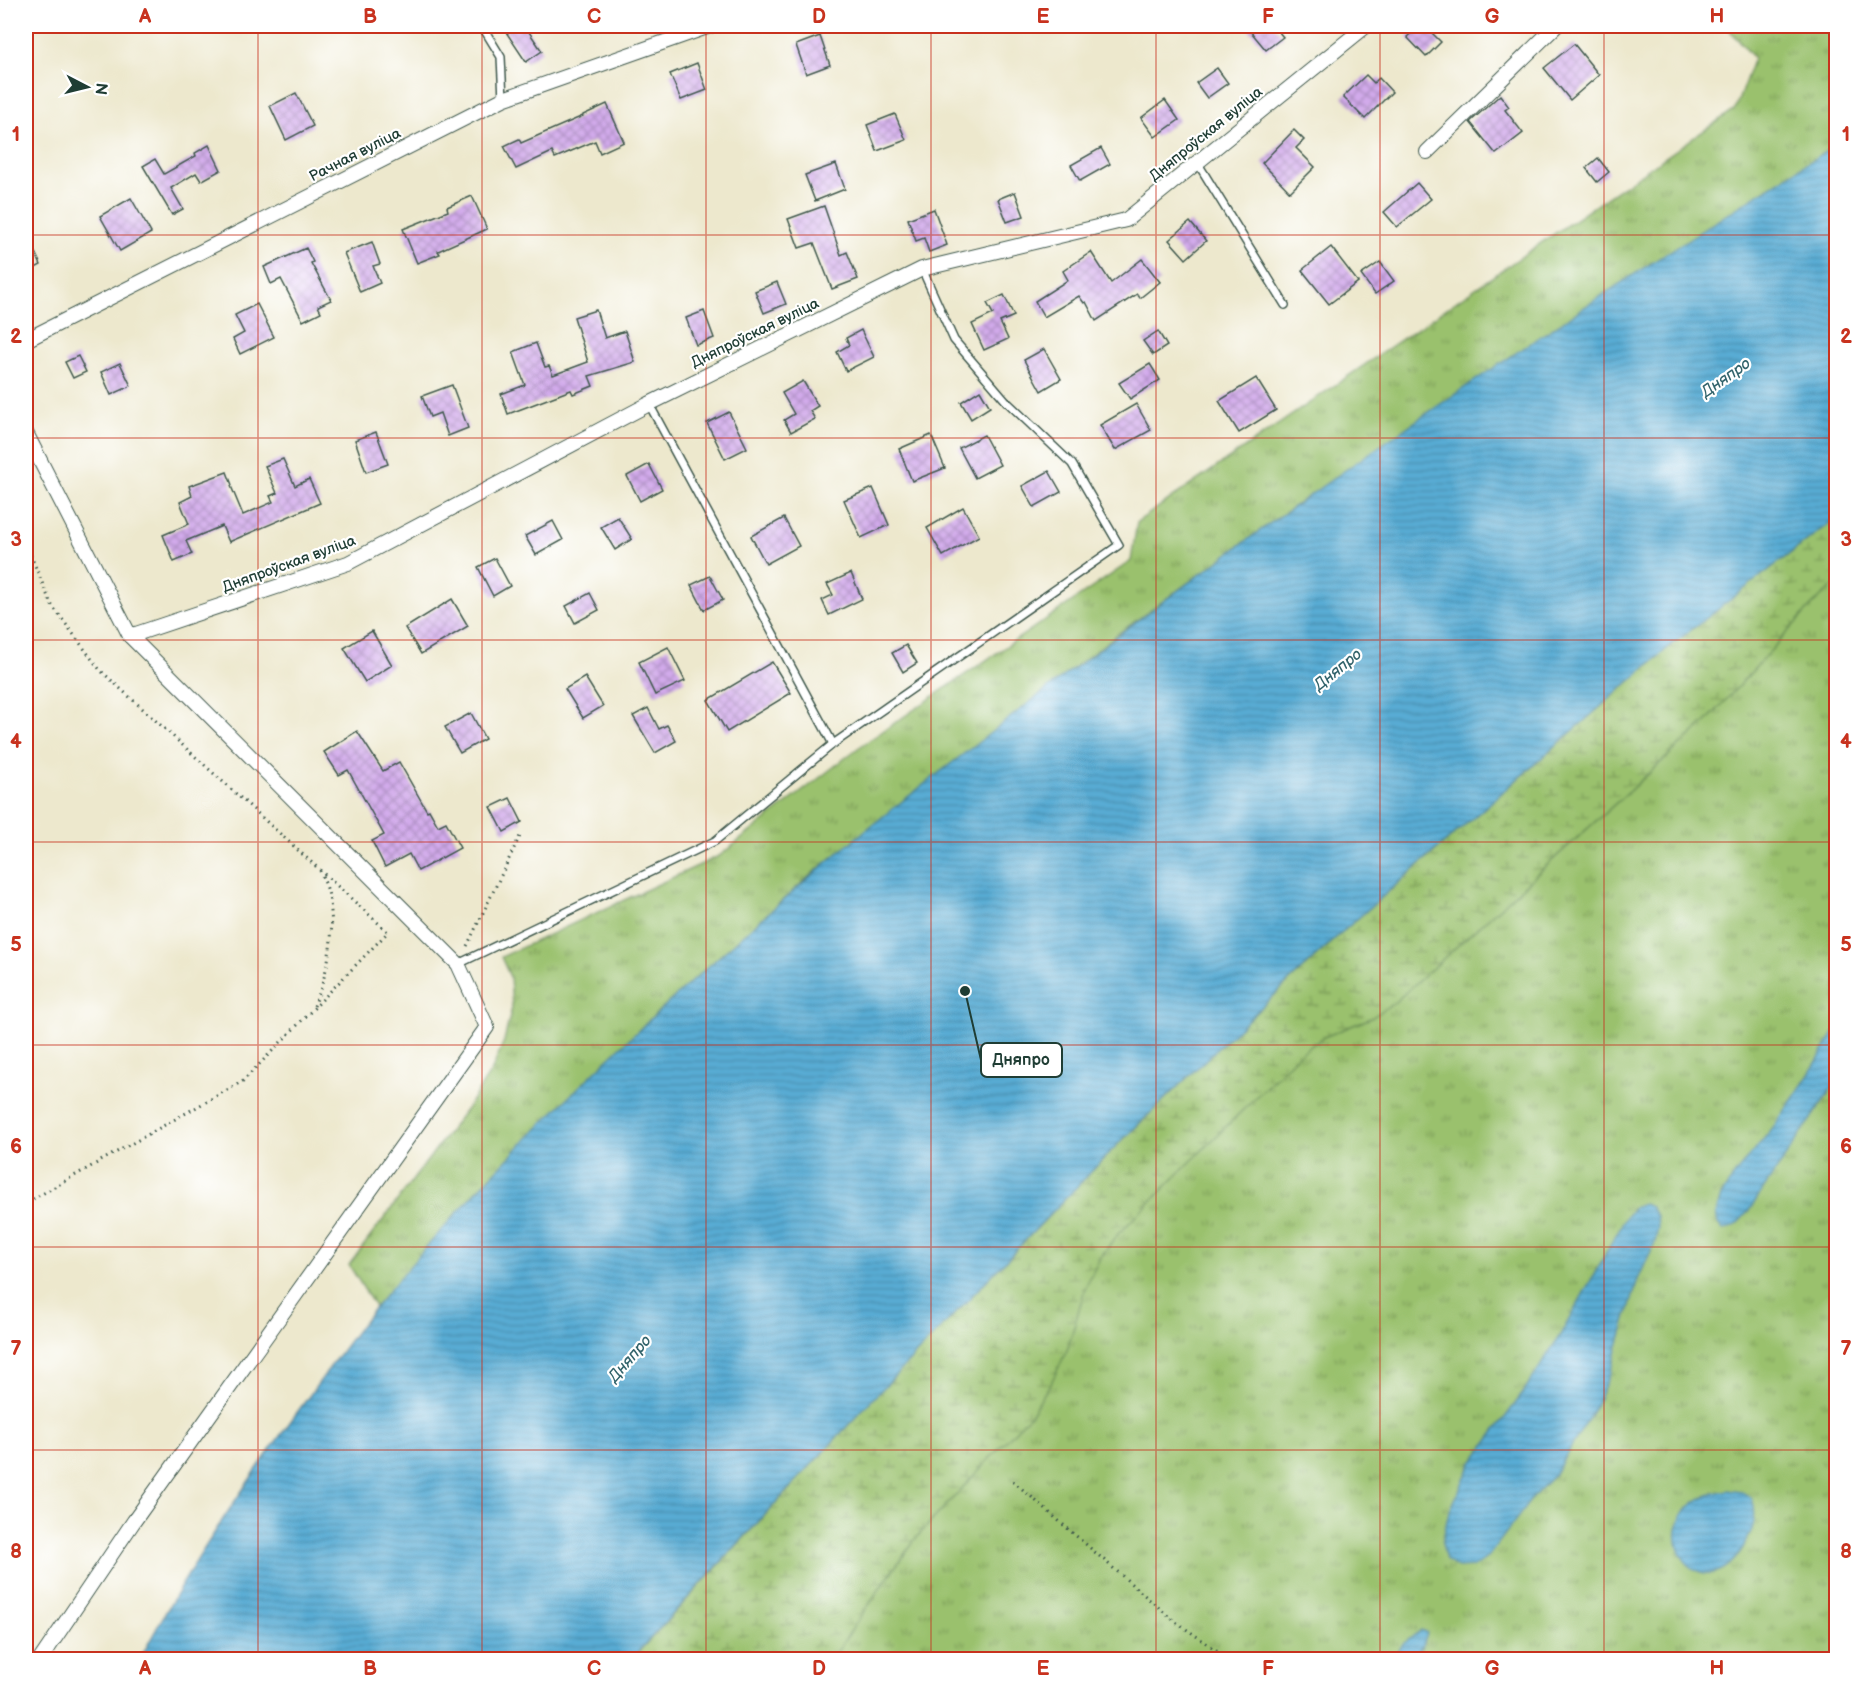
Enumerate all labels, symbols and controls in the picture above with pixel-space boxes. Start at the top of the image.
text: A [138,5,152,29]
text: B [363,5,377,29]
text: C [587,5,601,29]
text: D [812,5,826,29]
text: E [1037,5,1050,29]
text: F [1262,5,1274,29]
text: G [1485,5,1500,29]
text: H [1710,5,1724,29]
north arrow [57,57,117,117]
text: N [90,82,111,96]
street label: Дняпроўская вуліца [1145,82,1267,186]
text: 1 [12,123,20,147]
text: 1 [1842,123,1850,147]
street label: Рачная вуліца [306,124,404,186]
street label: Дняпроўская вуліца [688,294,822,372]
text: 2 [10,325,22,349]
text: 2 [1840,325,1852,349]
water label: Дняпро [1697,354,1755,402]
text: 3 [10,528,22,552]
text: 3 [1840,528,1852,552]
street label: Дняпроўская вуліца [220,531,358,597]
water label: Дняпро [1310,645,1366,696]
text: 4 [10,730,22,754]
text: 4 [1840,730,1852,754]
text: 5 [10,933,22,957]
text: 5 [1840,933,1852,957]
callout: Дняпро [981,1043,1062,1077]
text: Дняпро [992,1051,1050,1070]
text: 6 [10,1135,22,1159]
text: 6 [1840,1135,1852,1159]
water label: Дняпро [604,1331,656,1387]
text: 7 [10,1337,22,1361]
text: 7 [1840,1337,1852,1361]
text: 8 [10,1540,22,1564]
text: 8 [1840,1540,1852,1564]
text: A [138,1657,152,1681]
text: B [363,1657,377,1681]
text: C [587,1657,601,1681]
text: D [812,1657,826,1681]
text: E [1037,1657,1050,1681]
text: F [1262,1657,1274,1681]
text: G [1485,1657,1500,1681]
text: H [1710,1657,1724,1681]

